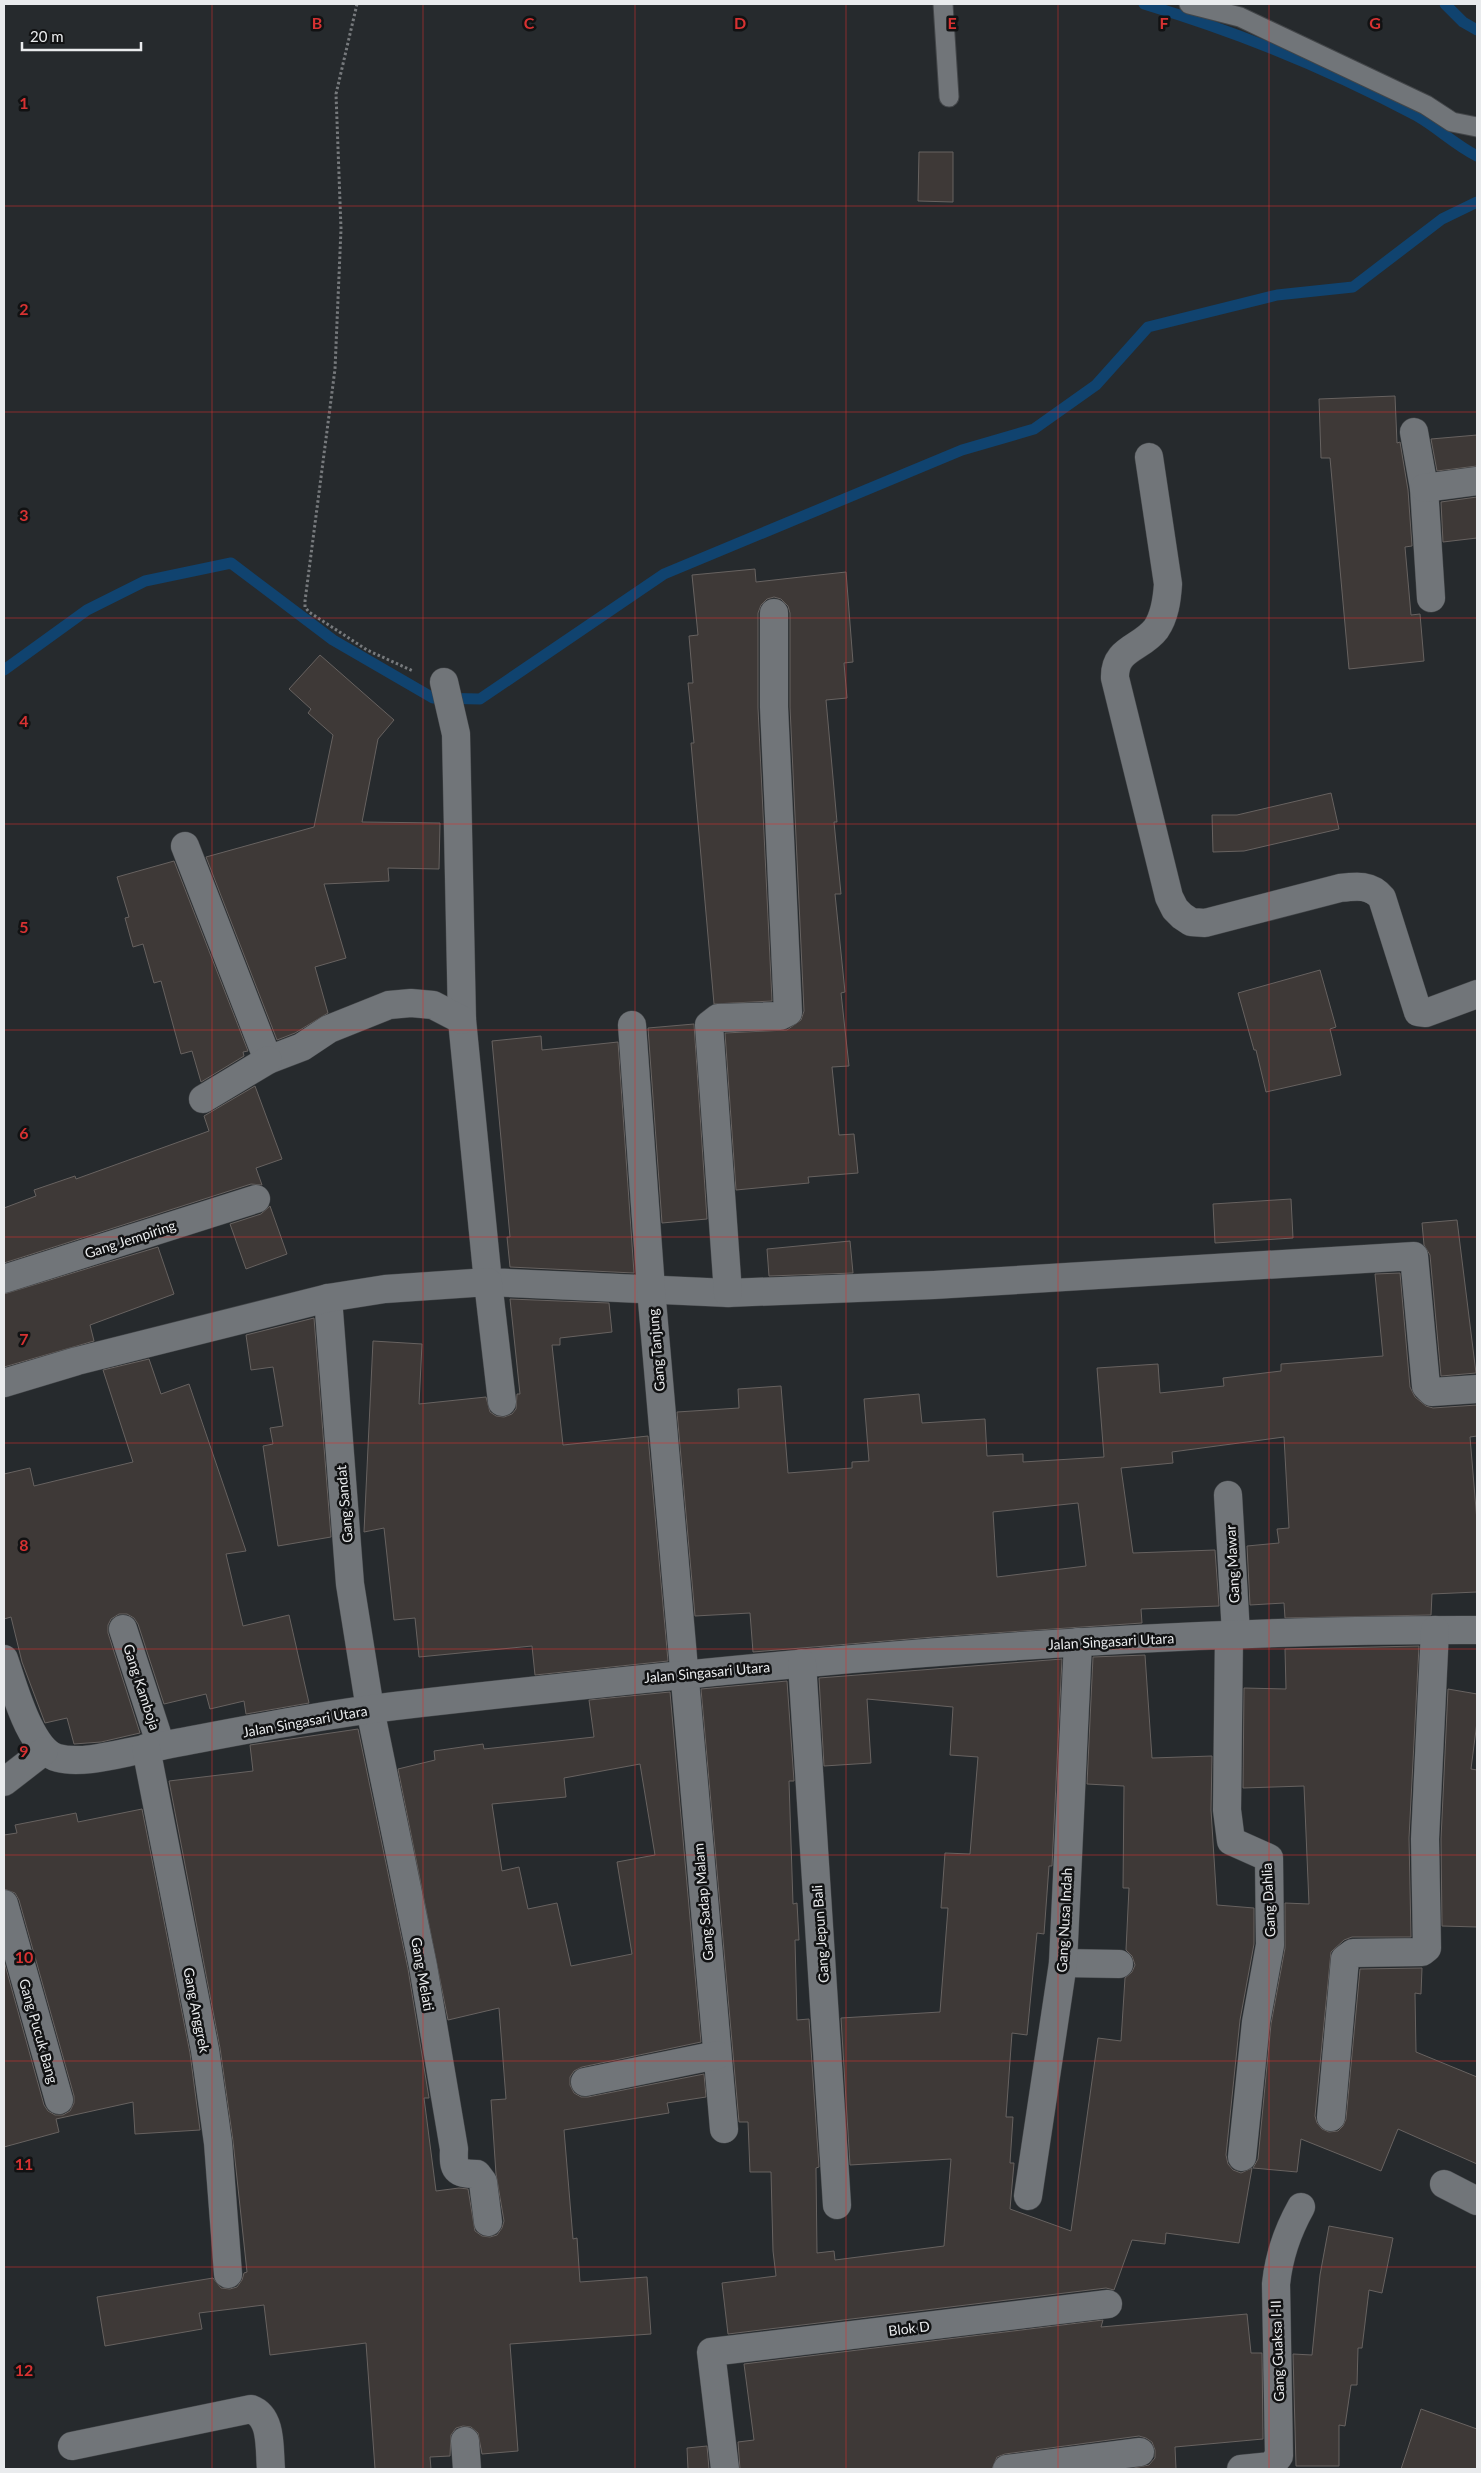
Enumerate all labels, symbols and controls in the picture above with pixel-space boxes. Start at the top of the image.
text: B [312,13,322,32]
text: C [524,13,535,32]
text: D [734,13,746,32]
text: E [947,13,957,32]
text: F [1159,13,1169,32]
text: G [1369,13,1381,32]
scale bar [22,20,141,52]
text: 20 m [30,27,64,45]
text: 1 [19,93,29,112]
text: 2 [19,299,29,318]
text: 3 [19,505,29,524]
text: 4 [19,711,29,730]
text: 5 [19,917,29,936]
text: 6 [19,1123,29,1142]
street label: Gang Jempiring [82,1216,178,1262]
street label: Gang Tanjung [644,1308,668,1392]
text: 7 [19,1329,29,1348]
street label: Gang Sandat [332,1465,356,1543]
street label: Gang Mawar [1221,1524,1243,1604]
text: 8 [19,1535,29,1554]
street label: Jalan Singasari Utara [1047,1629,1175,1653]
street label: Gang Kamboja [120,1642,164,1732]
street label: Jalan Singasari Utara [643,1658,771,1686]
street label: Jalan Singasari Utara [241,1702,369,1740]
text: 9 [19,1741,29,1760]
street label: Gang Sadap Malam [689,1842,717,1962]
street label: Gang Dahlia [1258,1862,1278,1938]
street label: Gang Nusa Indah [1053,1867,1075,1973]
street label: Gang Jepun Bali [808,1884,832,1984]
street label: Gang Melati [408,1936,438,2012]
text: 10 [15,1947,33,1966]
street label: Gang Anggrek [180,1966,214,2055]
street label: Gang Pucuk Bang [16,1977,62,2085]
text: 11 [15,2154,33,2173]
street label: Gang Guaksa I-II [1267,2300,1287,2402]
street label: Blok D [887,2317,931,2339]
text: 12 [15,2360,33,2379]

